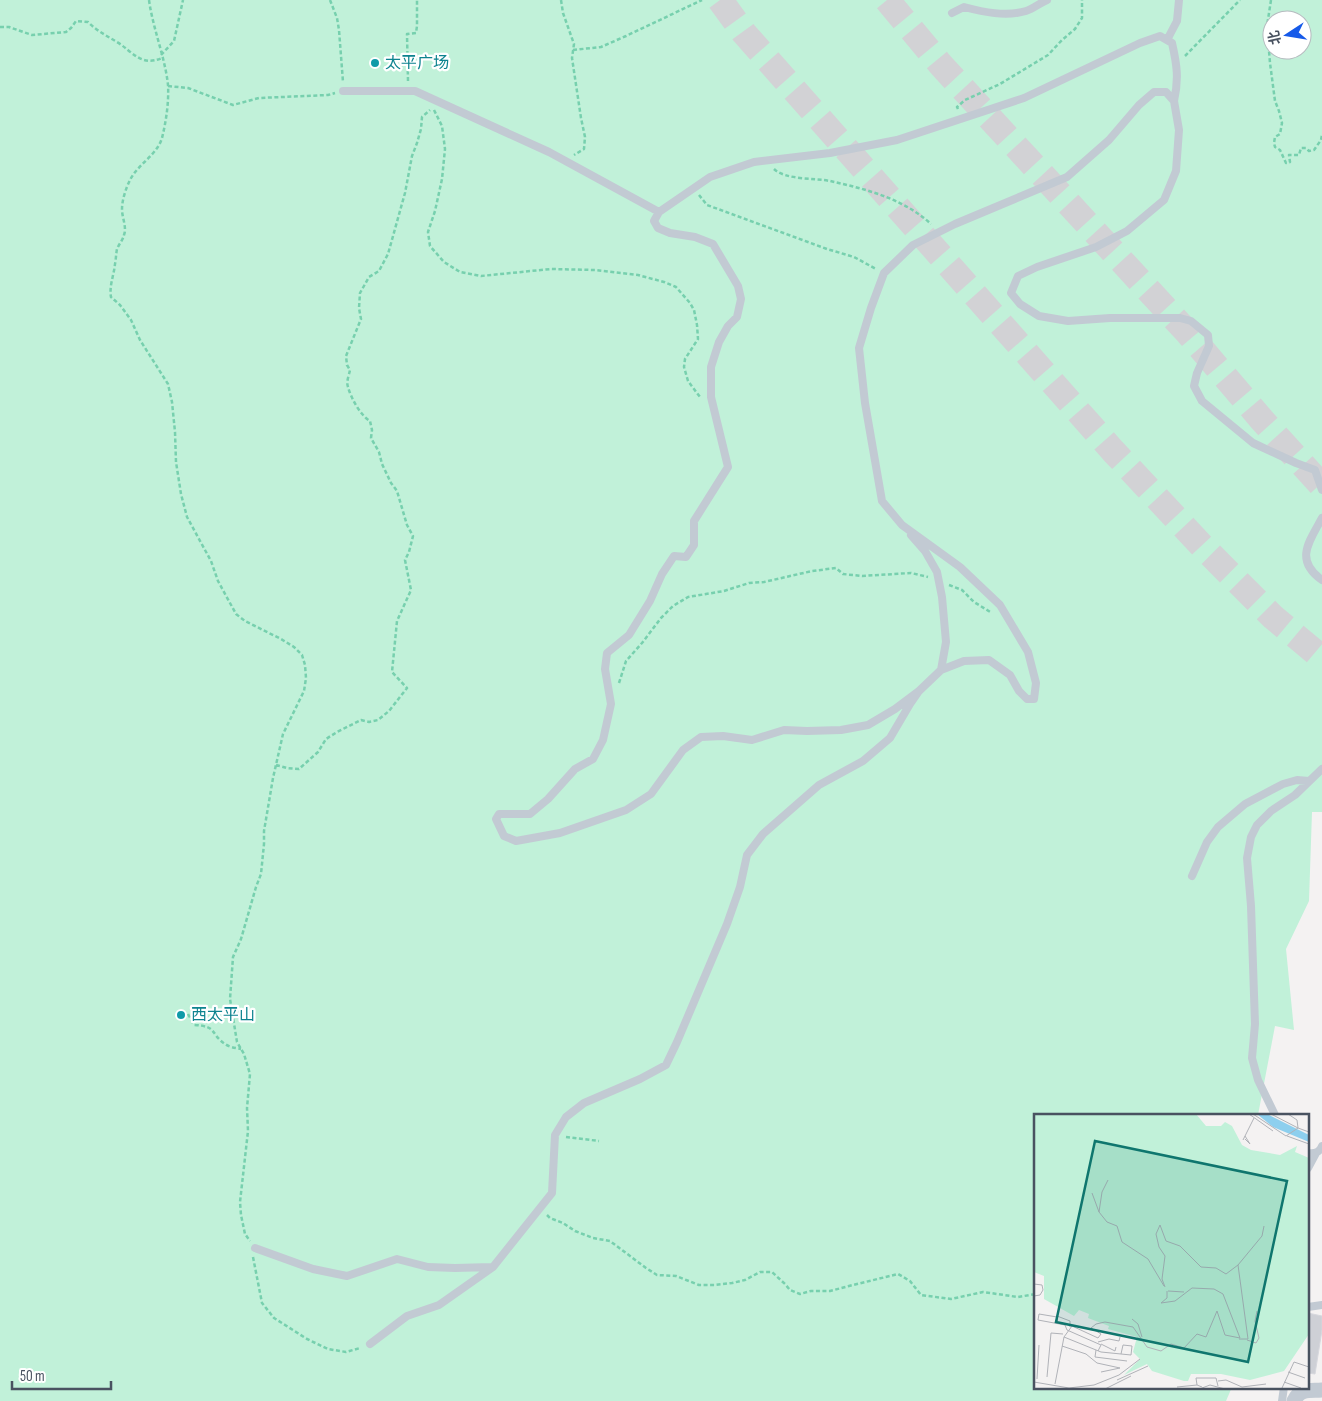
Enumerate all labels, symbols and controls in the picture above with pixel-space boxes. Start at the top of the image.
north arrow [1262,10,1312,60]
text: 北 [1265,29,1285,46]
place label: 太平广场 [385,54,449,73]
marker: 太平广场 [369,57,381,69]
place label: 西太平山 [191,1006,255,1025]
marker: 西太平山 [175,1009,187,1021]
inset map [1034,1114,1310,1388]
scale bar [12,1358,111,1390]
text: 50 m [20,1367,45,1386]

